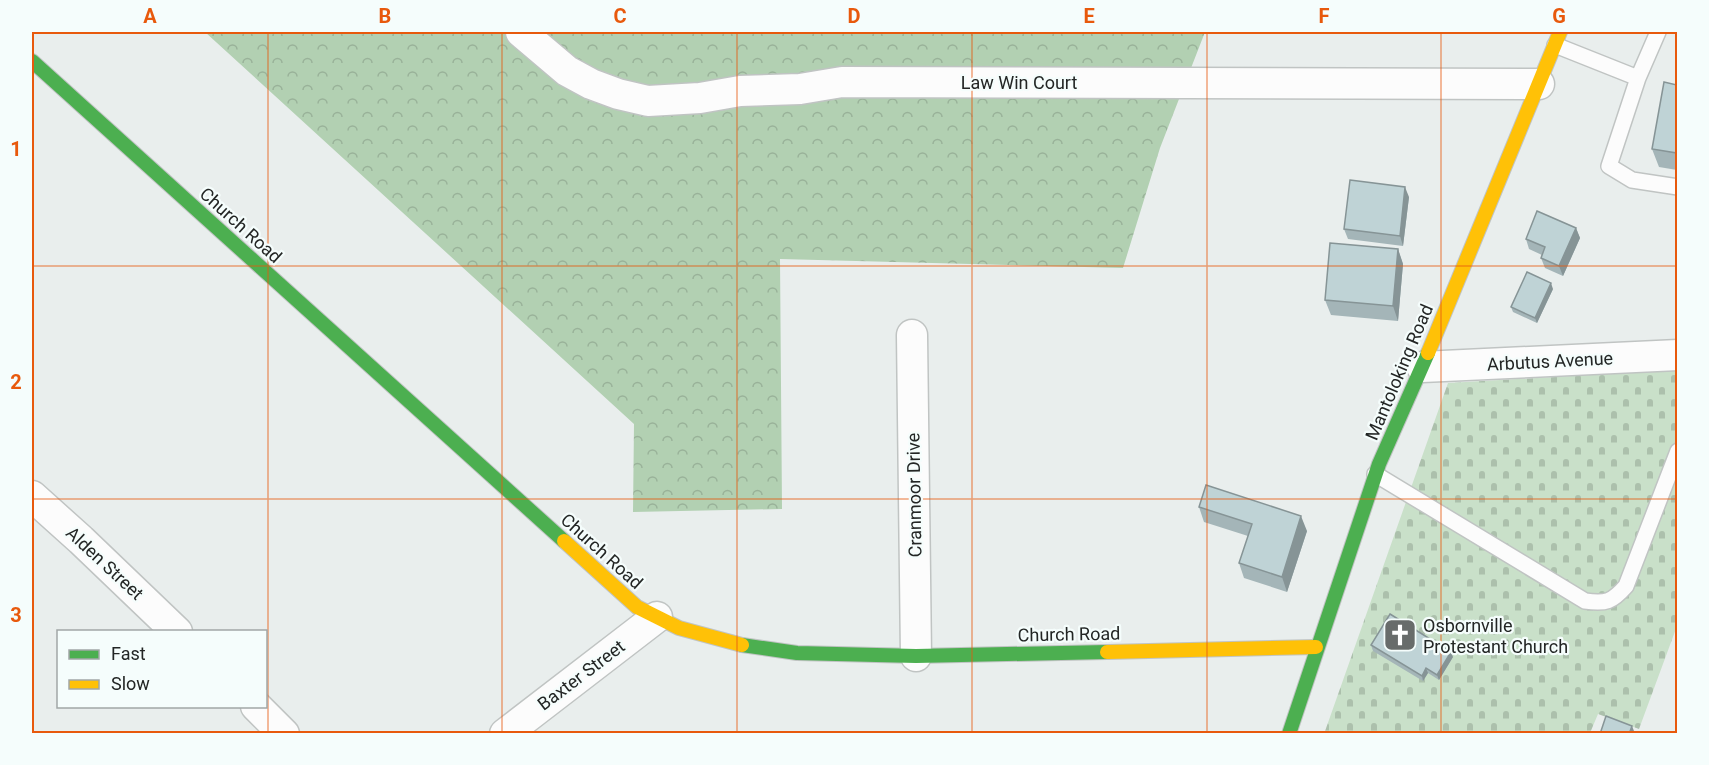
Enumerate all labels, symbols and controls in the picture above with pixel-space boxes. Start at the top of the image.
text: A [143,4,157,28]
text: B [379,4,391,28]
text: C [613,4,627,28]
text: D [848,4,861,28]
text: E [1083,4,1095,28]
text: F [1319,4,1330,28]
text: G [1552,4,1566,28]
street label: Law Win Court [961,72,1077,93]
text: 1 [10,137,22,161]
street label: Church Road [196,183,286,267]
street label: Mantoloking Road [1361,301,1437,443]
street label: Arbutus Avenue [1486,347,1614,375]
text: 2 [10,370,22,394]
street label: Cranmoor Drive [902,433,926,557]
street label: Church Road [557,509,647,593]
street label: Alden Street [62,522,148,604]
text: 3 [10,603,22,627]
place label: Osbornville Protestant Church [1423,615,1568,657]
church icon: Osbornville Protestant Church [1382,617,1418,653]
street label: Church Road [1018,623,1120,645]
legend [57,630,267,708]
street label: Baxter Street [533,635,629,715]
text: Fast [111,643,146,664]
text: Slow [111,673,150,694]

